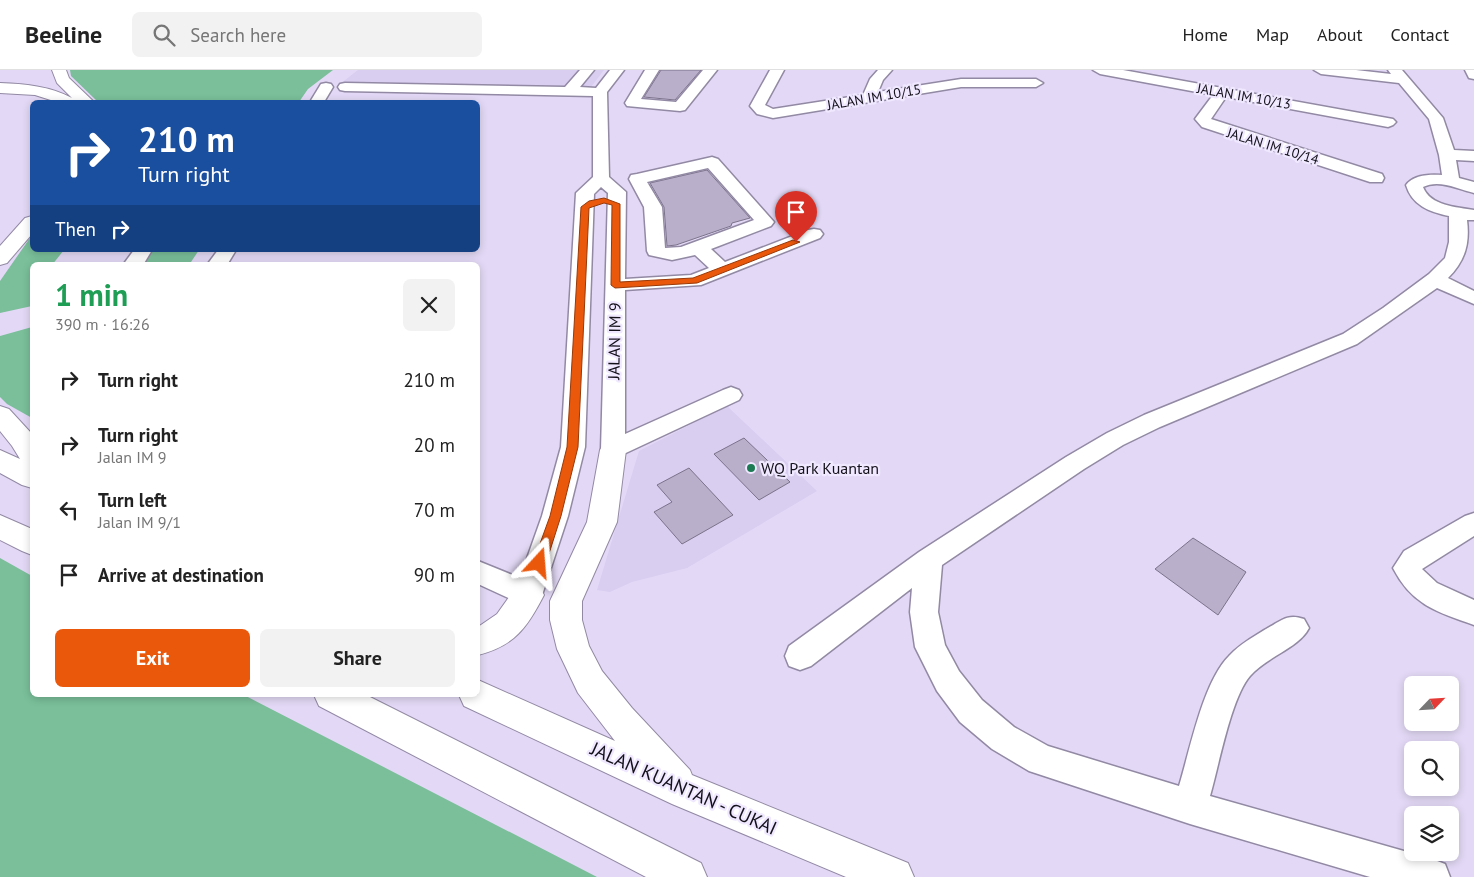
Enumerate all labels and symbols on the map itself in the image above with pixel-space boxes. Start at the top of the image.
street label: JALAN IM 10/13 [1195,79,1292,113]
street label: JALAN IM 10/15 [825,80,922,114]
street label: JALAN IM 10/14 [1224,123,1322,169]
pin [775,191,817,242]
street label: JALAN IM 9 [603,302,625,381]
place label: WQ Park Kuantan [761,458,879,478]
marker: WQ Park Kuantan [745,462,757,474]
position arrow [512,536,564,588]
north arrow [1404,676,1459,731]
street label: JALAN KUANTAN - CUKAI [586,736,781,840]

